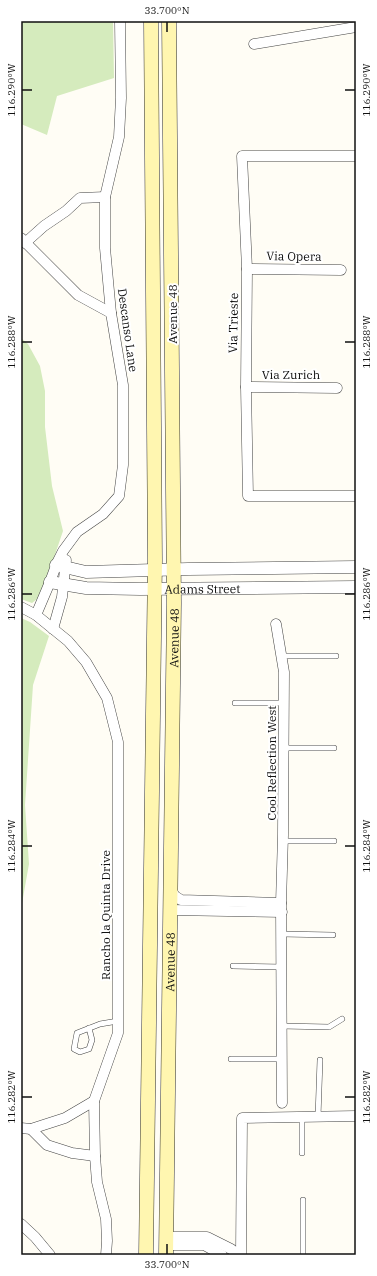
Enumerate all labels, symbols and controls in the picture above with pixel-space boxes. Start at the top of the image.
text: 33.700°N [144,4,190,17]
text: 116.290°W [5,63,18,117]
text: 116.290°W [360,63,373,117]
street label: Via Opera [266,248,322,264]
street label: Avenue 48 [165,284,180,344]
street label: Descanso Lane [115,287,141,373]
street label: Via Trieste [225,293,241,353]
text: 116.288°W [5,315,18,369]
text: 116.288°W [360,315,373,369]
street label: Via Zurich [262,367,321,382]
text: 116.286°W [5,567,18,621]
text: 116.286°W [360,567,373,621]
street label: Adams Street [164,581,241,596]
street label: Avenue 48 [166,608,181,668]
street label: Cool Reflection West [264,706,279,821]
text: 116.284°W [5,819,18,873]
text: 116.284°W [360,819,373,873]
street label: Rancho la Quinta Drive [98,850,113,980]
street label: Avenue 48 [162,932,177,992]
text: 116.282°W [5,1070,18,1124]
text: 116.282°W [360,1070,373,1124]
text: 33.700°N [144,1258,190,1271]

